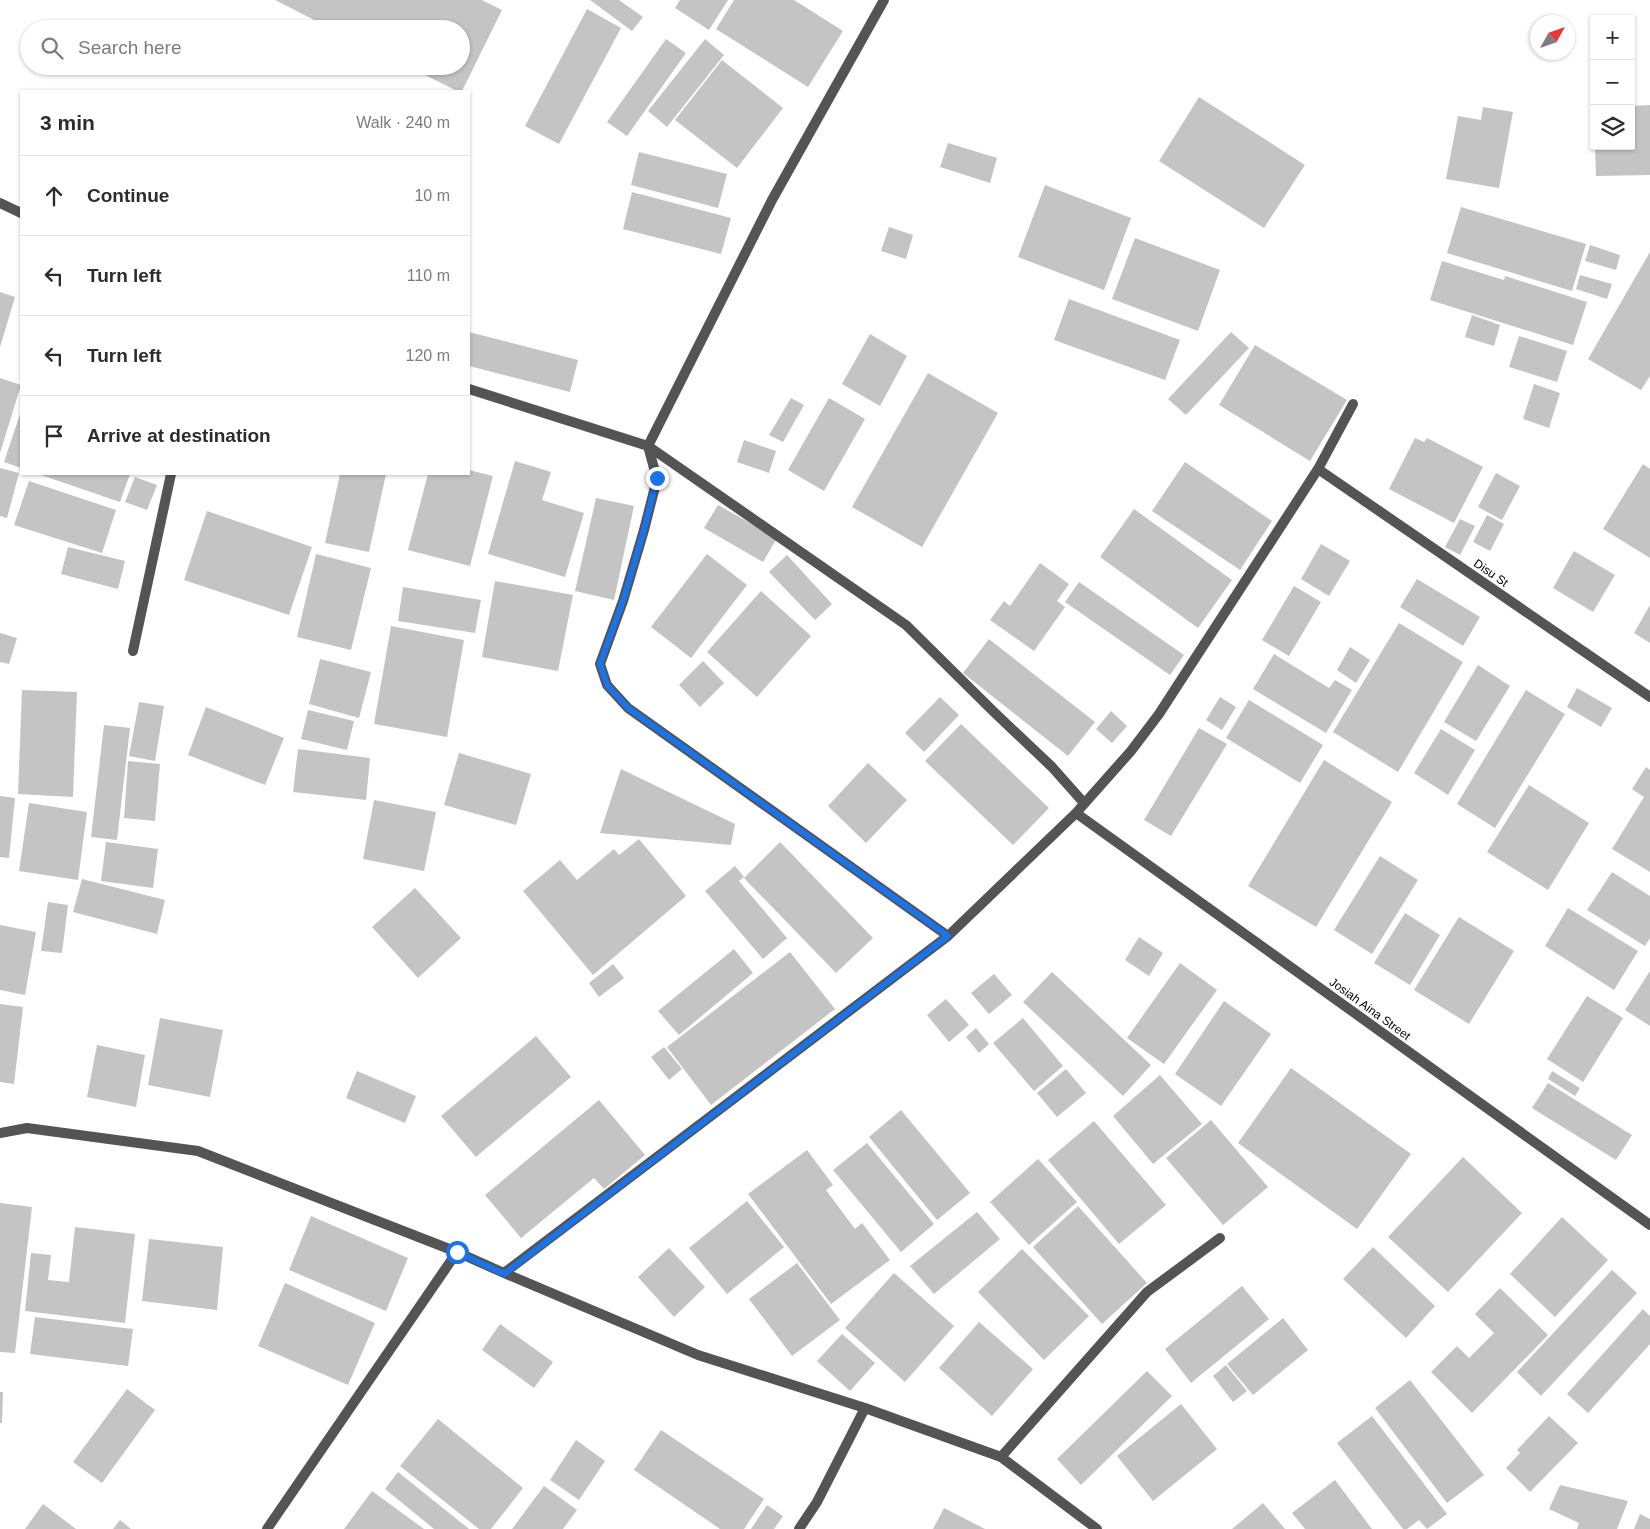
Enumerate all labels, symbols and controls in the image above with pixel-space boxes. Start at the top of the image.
north arrow [1530,15,1575,60]
map controls [1590,15,1635,150]
button: + [1590,15,1635,60]
search box [20,20,470,75]
icon: search [38,34,66,62]
text: Search here [78,37,182,58]
button: − [1590,60,1635,105]
button: layers [1590,105,1635,150]
text: 3 min [40,111,95,134]
text: Walk · 240 m [356,114,450,131]
icon: ahead [40,182,68,210]
text: Continue [87,185,169,206]
text: 10 m [414,187,450,204]
icon: left [40,262,68,290]
text: Turn left [87,265,162,286]
text: 110 m [407,267,450,284]
icon: left [40,342,68,370]
text: Turn left [87,345,162,366]
text: 120 m [406,347,450,364]
icon: arrive [40,422,68,450]
text: Arrive at destination [87,425,271,446]
route end [646,467,669,490]
street label: Disu St [1471,556,1511,590]
street label: Josiah Aina Street [1327,975,1414,1043]
route start [446,1241,469,1264]

